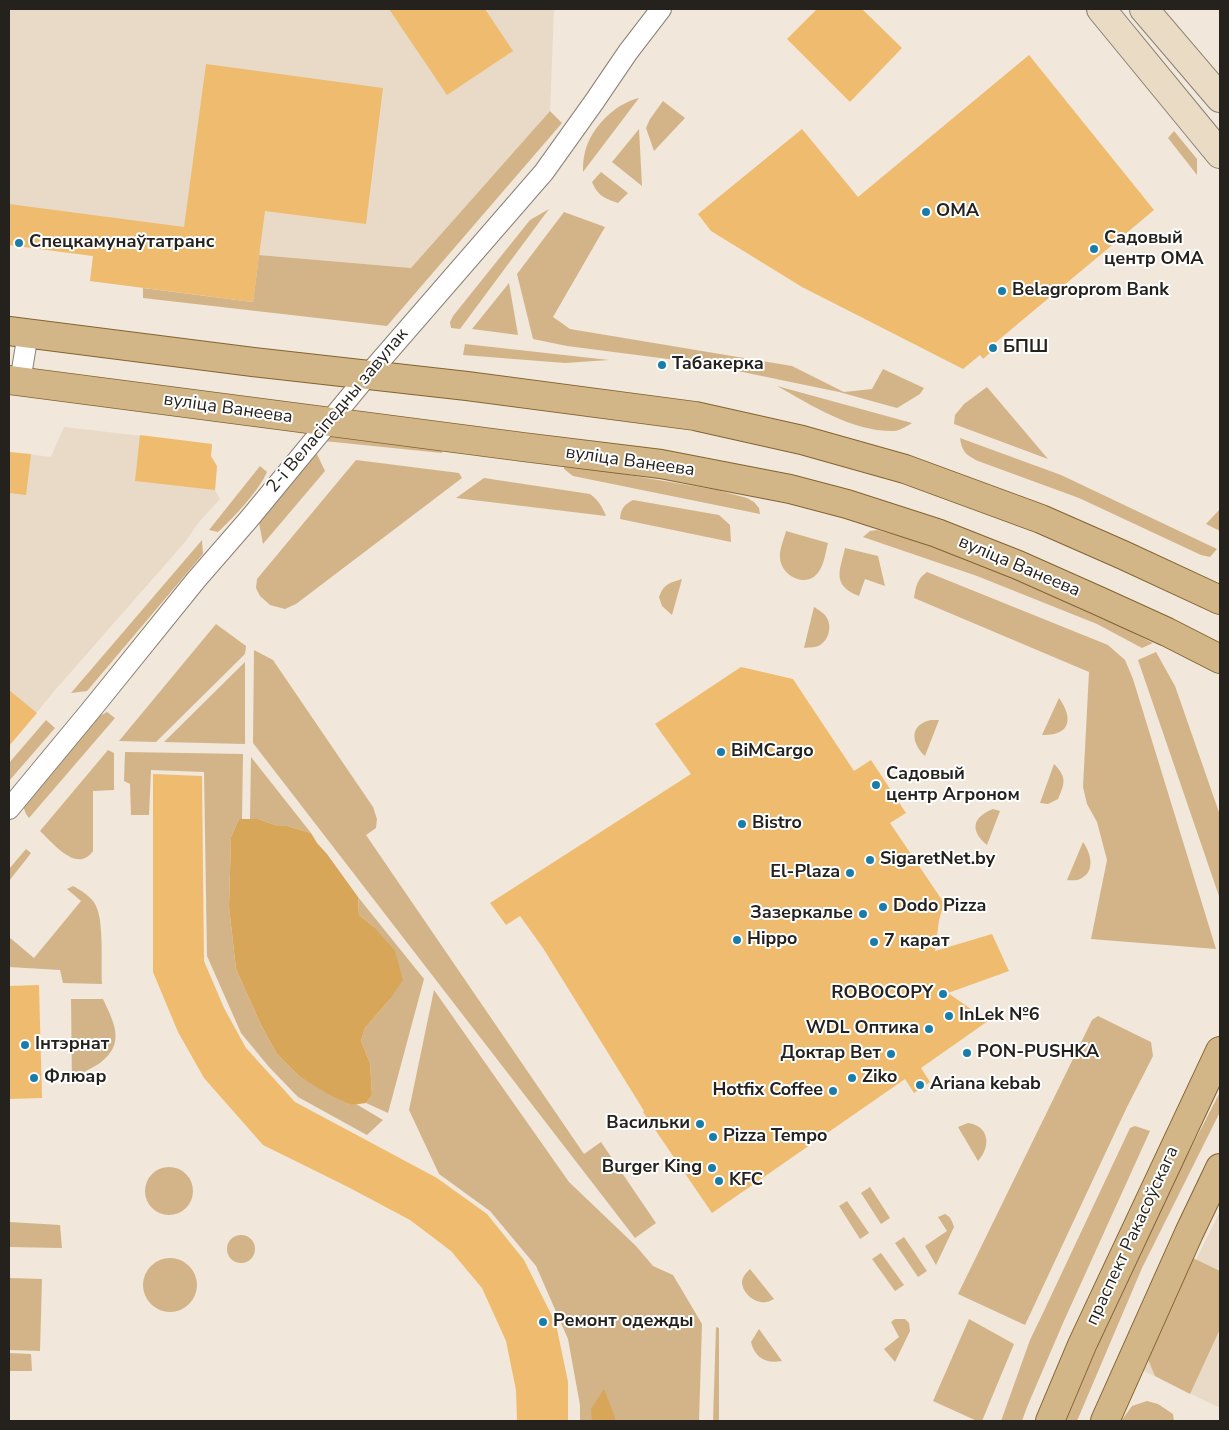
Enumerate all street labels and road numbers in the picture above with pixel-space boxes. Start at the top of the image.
street label: 2-і Веласіпедны завулак [263,324,413,498]
street label: вуліца Ванеева [162,389,294,429]
street label: вуліца Ванеева [564,442,696,482]
street label: вуліца Ванеева [955,532,1083,602]
street label: праспект Ракасоўскага [1082,1143,1184,1329]

